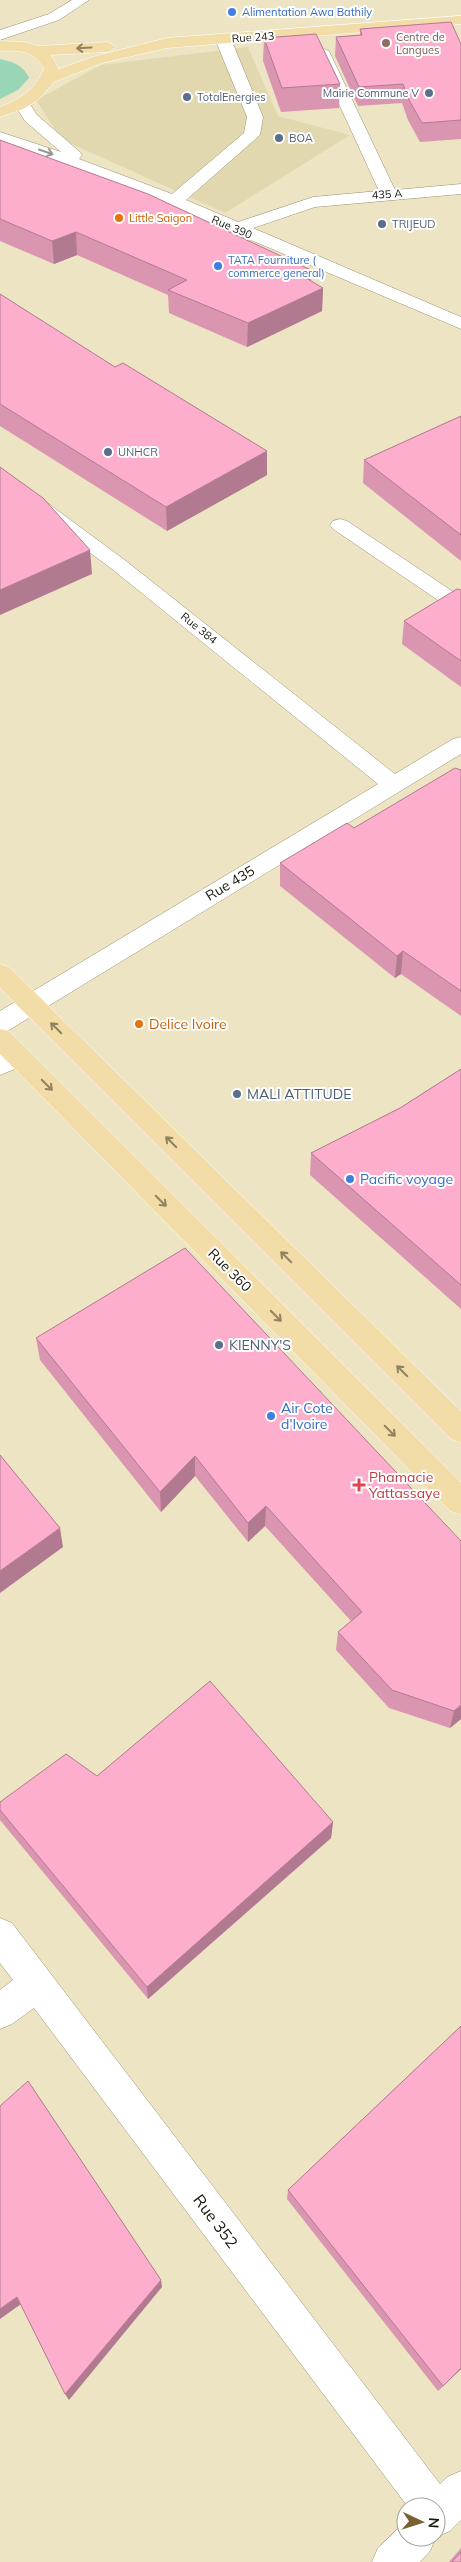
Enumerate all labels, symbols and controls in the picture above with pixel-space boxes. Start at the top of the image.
place label: Alimentation Awa Bathily [242,5,372,19]
marker: Alimentation Awa Bathily [226,6,238,18]
street label: Rue 243 [231,29,275,45]
place label: Centre de Langues [396,30,445,57]
marker: Centre de Langues [380,37,392,49]
one-way arrow [76,44,92,53]
place label: Mairie Commune V [323,86,419,100]
marker: Mairie Commune V [423,87,435,99]
place label: TotalEnergies [197,90,266,104]
marker: TotalEnergies [181,91,193,103]
place label: BOA [289,131,313,145]
marker: BOA [273,132,285,144]
one-way arrow [38,148,54,157]
street label: 435 A [371,186,403,202]
place label: Little Saigon [129,211,192,225]
marker: Little Saigon [113,212,125,224]
street label: Rue 390 [210,212,255,242]
place label: TRIJEUD [392,217,435,231]
marker: TRIJEUD [376,218,388,230]
place label: TATA Fourniture ( commerce general) [228,253,325,280]
marker: TATA Fourniture ( commerce general) [212,260,224,272]
place label: UNHCR [118,445,158,459]
marker: UNHCR [102,446,114,458]
street label: Rue 384 [178,609,220,647]
street label: Rue 435 [202,861,258,905]
place label: Delice Ivoire [149,1015,227,1033]
marker: Delice Ivoire [133,1018,145,1030]
one-way arrow [50,1022,62,1034]
one-way arrow [40,1079,52,1091]
place label: MALI ATTITUDE [247,1085,352,1103]
marker: MALI ATTITUDE [231,1088,243,1100]
one-way arrow [165,1136,177,1149]
place label: Pacific voyage [360,1170,453,1188]
marker: Pacific voyage [344,1173,356,1185]
one-way arrow [155,1194,167,1207]
street label: Rue 360 [204,1244,256,1296]
one-way arrow [280,1251,293,1263]
one-way arrow [270,1310,282,1322]
place label: KIENNY'S [229,1336,291,1354]
marker: KIENNY'S [213,1339,225,1351]
one-way arrow [396,1366,408,1378]
place label: Air Cote d'Ivoire [281,1399,333,1433]
marker: Air Cote d'Ivoire [265,1410,277,1422]
one-way arrow [384,1425,397,1437]
place label: Phamacie Yattassaye [368,1468,440,1502]
marker: Phamacie Yattassaye [353,1479,365,1491]
street label: Rue 352 [189,2190,243,2252]
north arrow [396,2497,446,2547]
text: N [425,2517,443,2529]

